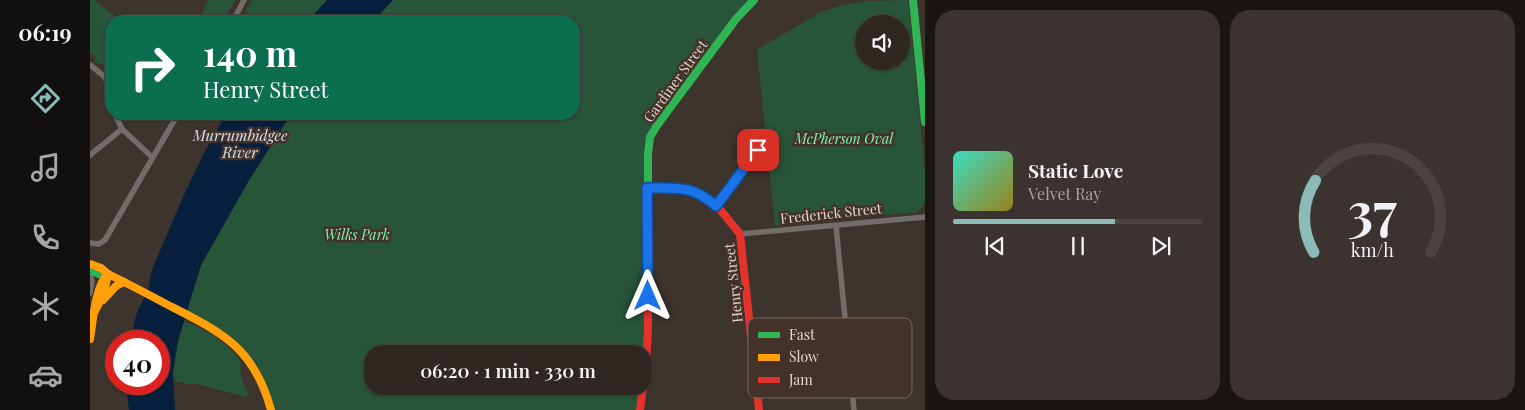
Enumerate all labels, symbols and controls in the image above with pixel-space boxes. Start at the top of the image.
map controls [855,15,910,70]
button: sound [855,15,910,70]
text: 06:19 [18,17,72,47]
text: 140 m [203,29,297,76]
icon: right [120,35,185,100]
street label: Gardiner Street [639,35,712,126]
text: Henry Street [203,74,328,104]
icon: directions [28,81,63,116]
water label: Murrumbidgee River [192,125,288,162]
pin [737,129,779,171]
park label: McPherson Oval [794,129,894,148]
icon: arrive [744,136,772,164]
icon: music [28,150,63,185]
text: Static Love [1028,157,1123,183]
text: 37 [1348,175,1397,244]
text: Velvet Ray [1028,183,1101,204]
street label: Frederick Street [779,198,884,228]
icon: phone [28,220,63,255]
park label: Wilks Park [324,225,390,244]
icon: previous [981,232,1009,260]
icon: pause [1064,232,1092,260]
icon: next [1147,232,1175,260]
text: km/h [1351,238,1394,261]
street label: Henry Street [719,241,747,324]
position arrow [621,269,673,321]
icon: climate [28,289,63,324]
legend [748,318,912,398]
text: Fast [789,325,816,344]
speed limit sign: 40 [105,330,170,395]
text: Slow [789,347,819,366]
text: 06:20 · 1 min · 330 m [420,357,596,383]
icon: car [28,358,63,393]
text: Jam [788,370,813,389]

